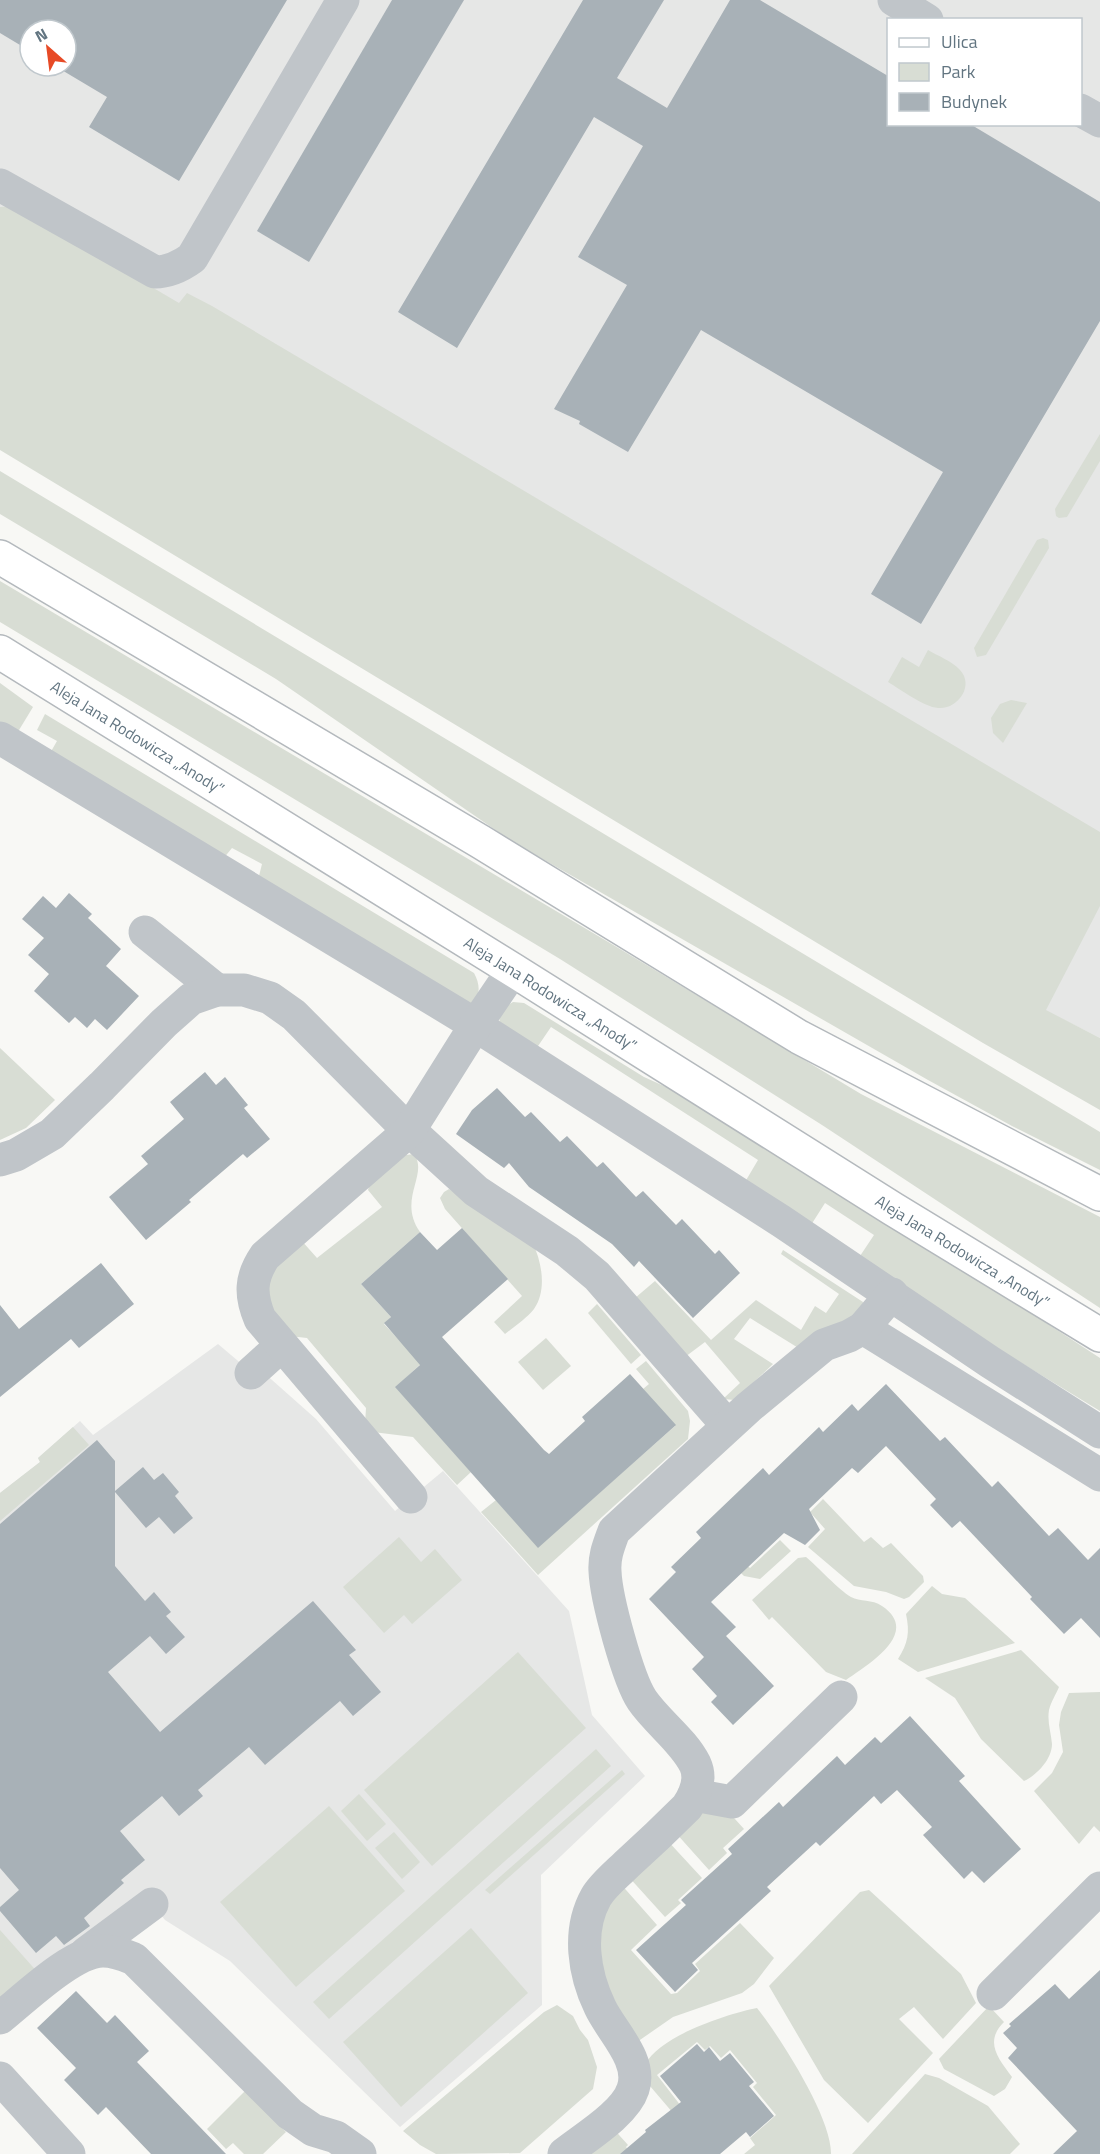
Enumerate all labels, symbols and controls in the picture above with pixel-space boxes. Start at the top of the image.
north arrow [18,18,78,78]
legend [887,18,1082,126]
text: N [30,22,51,48]
text: Ulica [941,28,978,55]
text: Park [941,58,976,85]
text: Budynek [941,88,1008,115]
street label: Aleja Jana Rodowicza „Anody” [46,674,229,800]
street label: Aleja Jana Rodowicza „Anody” [459,930,642,1057]
street label: Aleja Jana Rodowicza „Anody” [871,1189,1054,1314]

